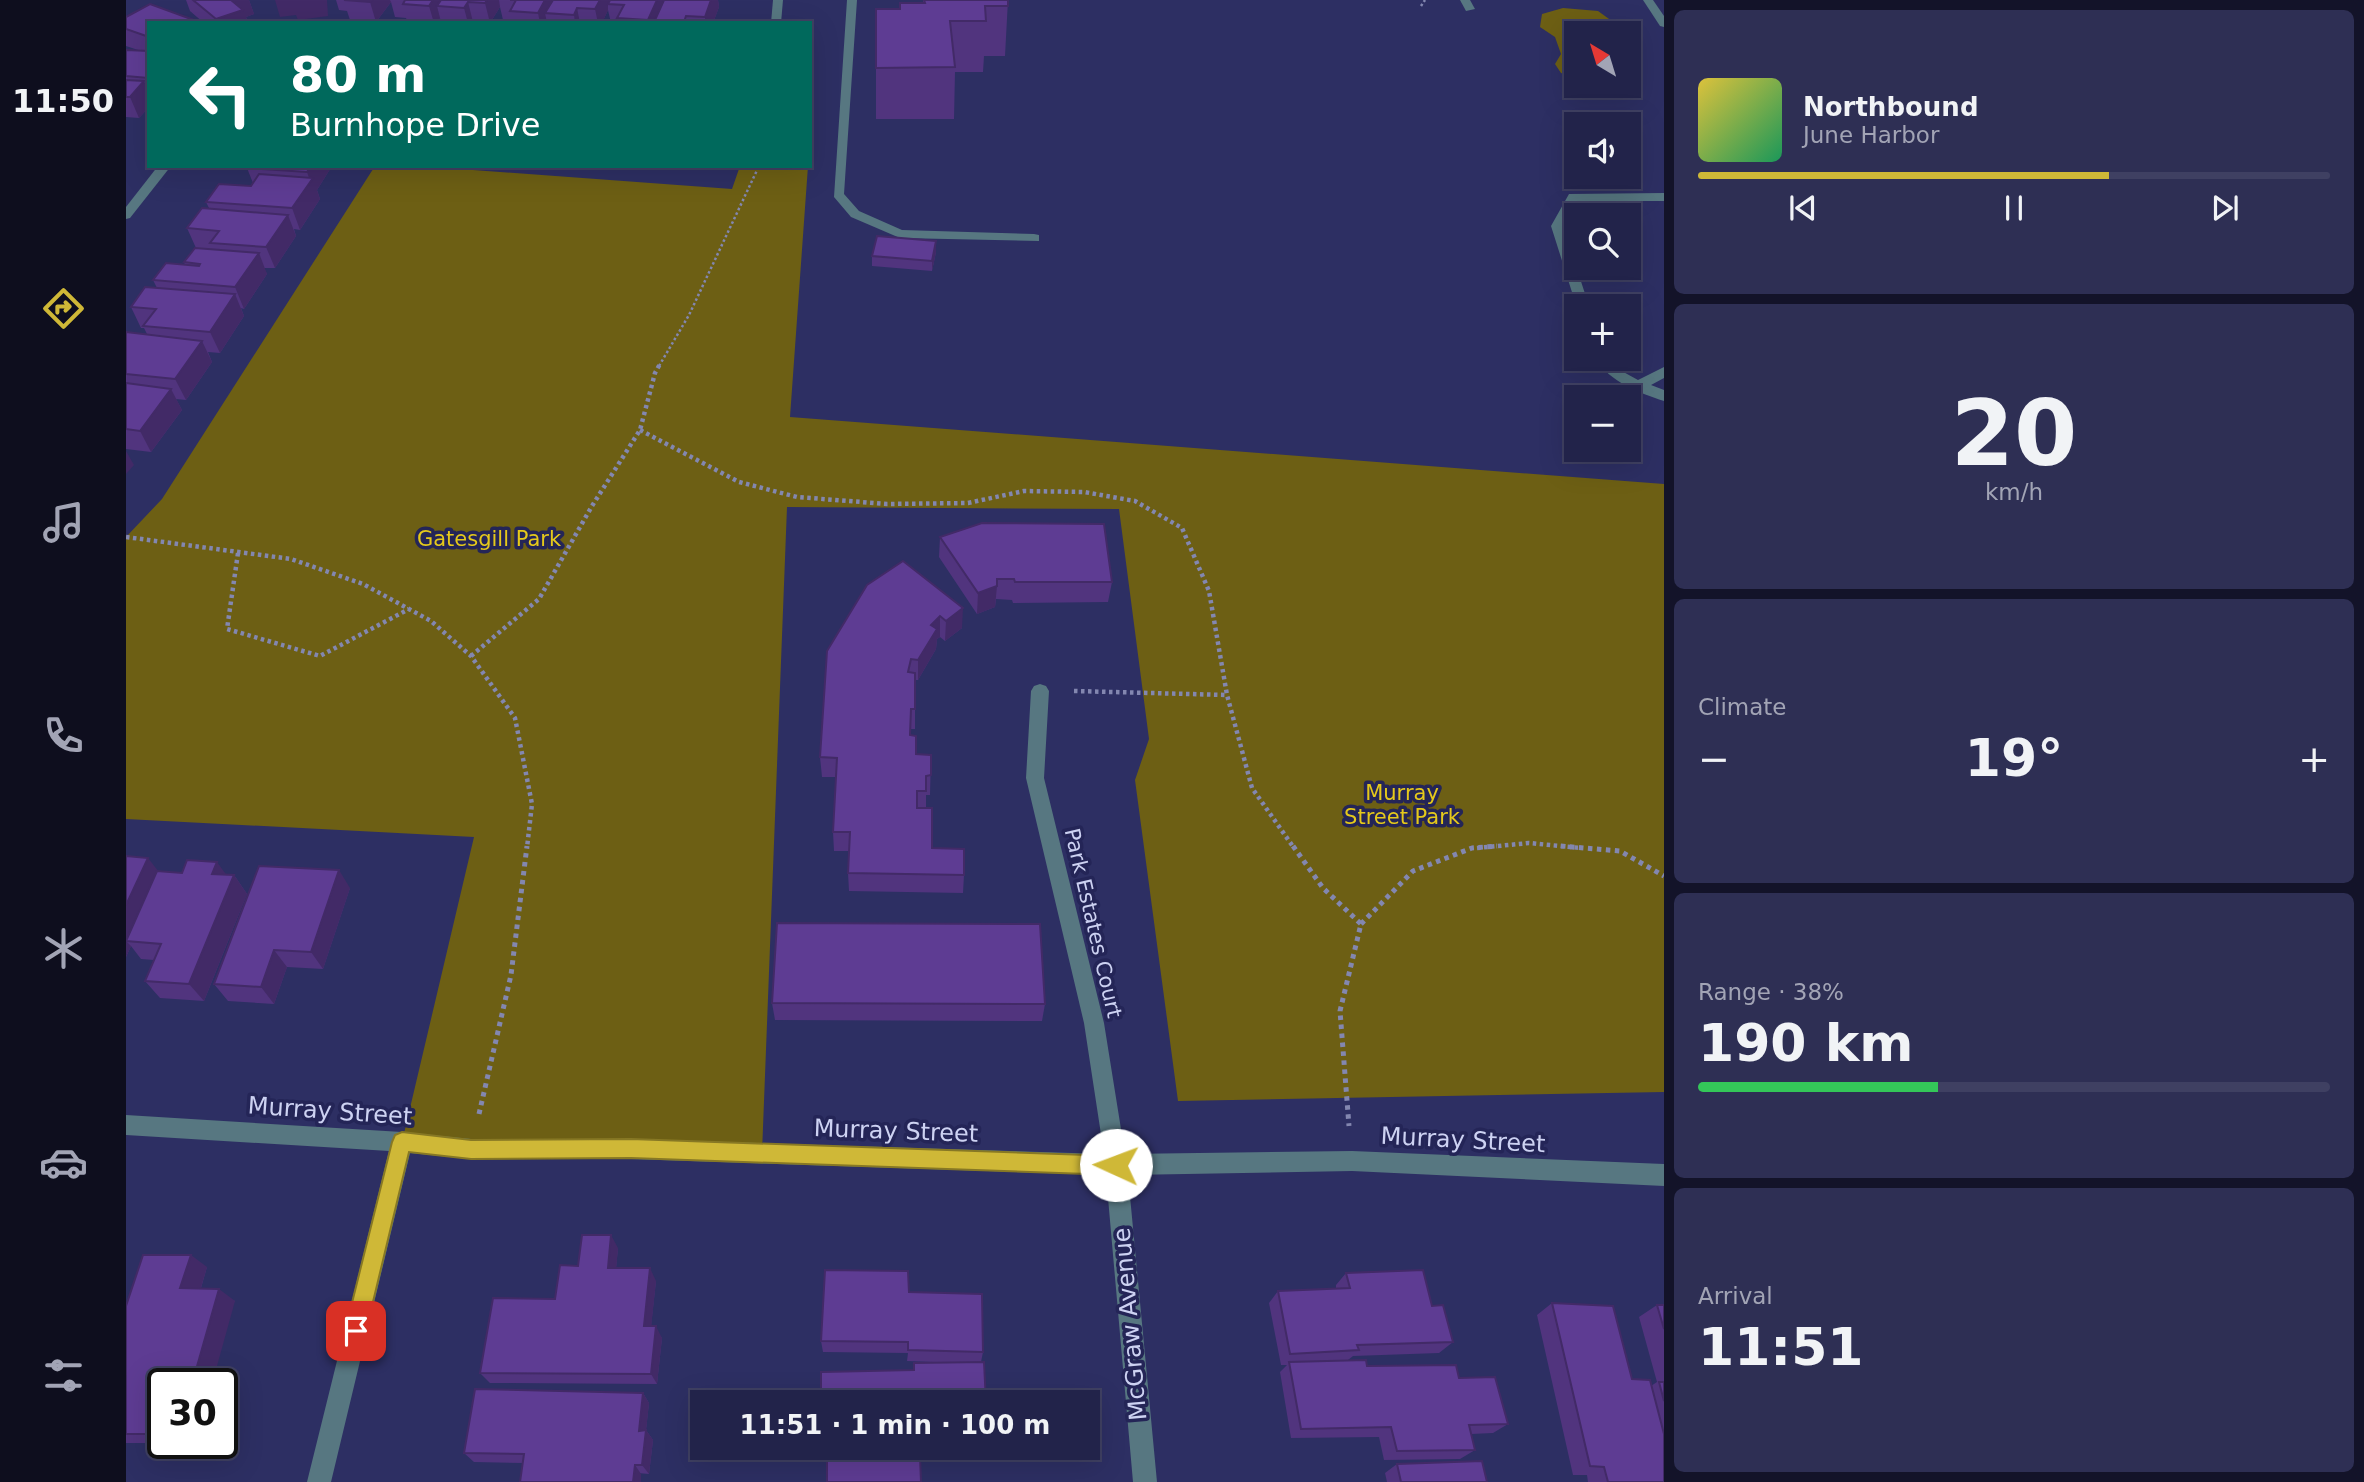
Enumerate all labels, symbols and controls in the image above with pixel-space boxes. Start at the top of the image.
north arrow [1564,21,1642,98]
map controls [1564,21,1641,462]
text: 80 m [290,47,426,104]
icon: left [175,49,266,140]
text: 11:50 [12,82,114,120]
text: Northbound [1803,92,1979,122]
text: Burnhope Drive [290,106,540,144]
button: sound [1564,112,1641,189]
text: June Harbor [1803,122,1939,148]
icon: previous [1784,189,1822,227]
icon: pause [1995,189,2033,227]
icon: next [2206,189,2244,227]
button: search [1564,203,1641,280]
icon: directions [39,284,88,333]
button: + [1564,294,1641,371]
text: 20 [1951,381,2077,486]
button: − [1564,385,1641,462]
text: km/h [1985,479,2043,505]
icon: music [39,498,88,547]
park label: Gatesgill Park [417,527,562,551]
text: Climate [1698,694,1787,720]
icon: phone [39,711,88,760]
text: 19° [1965,728,2063,788]
text: − [1698,737,1730,781]
text: + [2298,737,2330,781]
park label: Murray Street Park [1344,781,1461,829]
street label: Park Estates Court [1060,826,1126,1020]
icon: climate [39,924,88,973]
text: Range · 38% [1698,979,1844,1005]
text: 190 km [1698,1013,1913,1073]
street label: Murray Street [247,1091,413,1131]
street label: Murray Street [813,1114,979,1148]
street label: Murray Street [1380,1122,1546,1158]
position arrow [1079,1128,1153,1202]
icon: car [39,1138,88,1187]
street label: McGraw Avenue [1108,1226,1152,1422]
text: Arrival [1698,1283,1773,1309]
pin [326,1301,386,1361]
icon: arrive [337,1312,375,1350]
text: 11:51 [1698,1317,1864,1377]
icon: filters [39,1351,88,1400]
speed limit sign: 30 [147,1368,238,1459]
text: 11:51 · 1 min · 100 m [740,1410,1050,1440]

